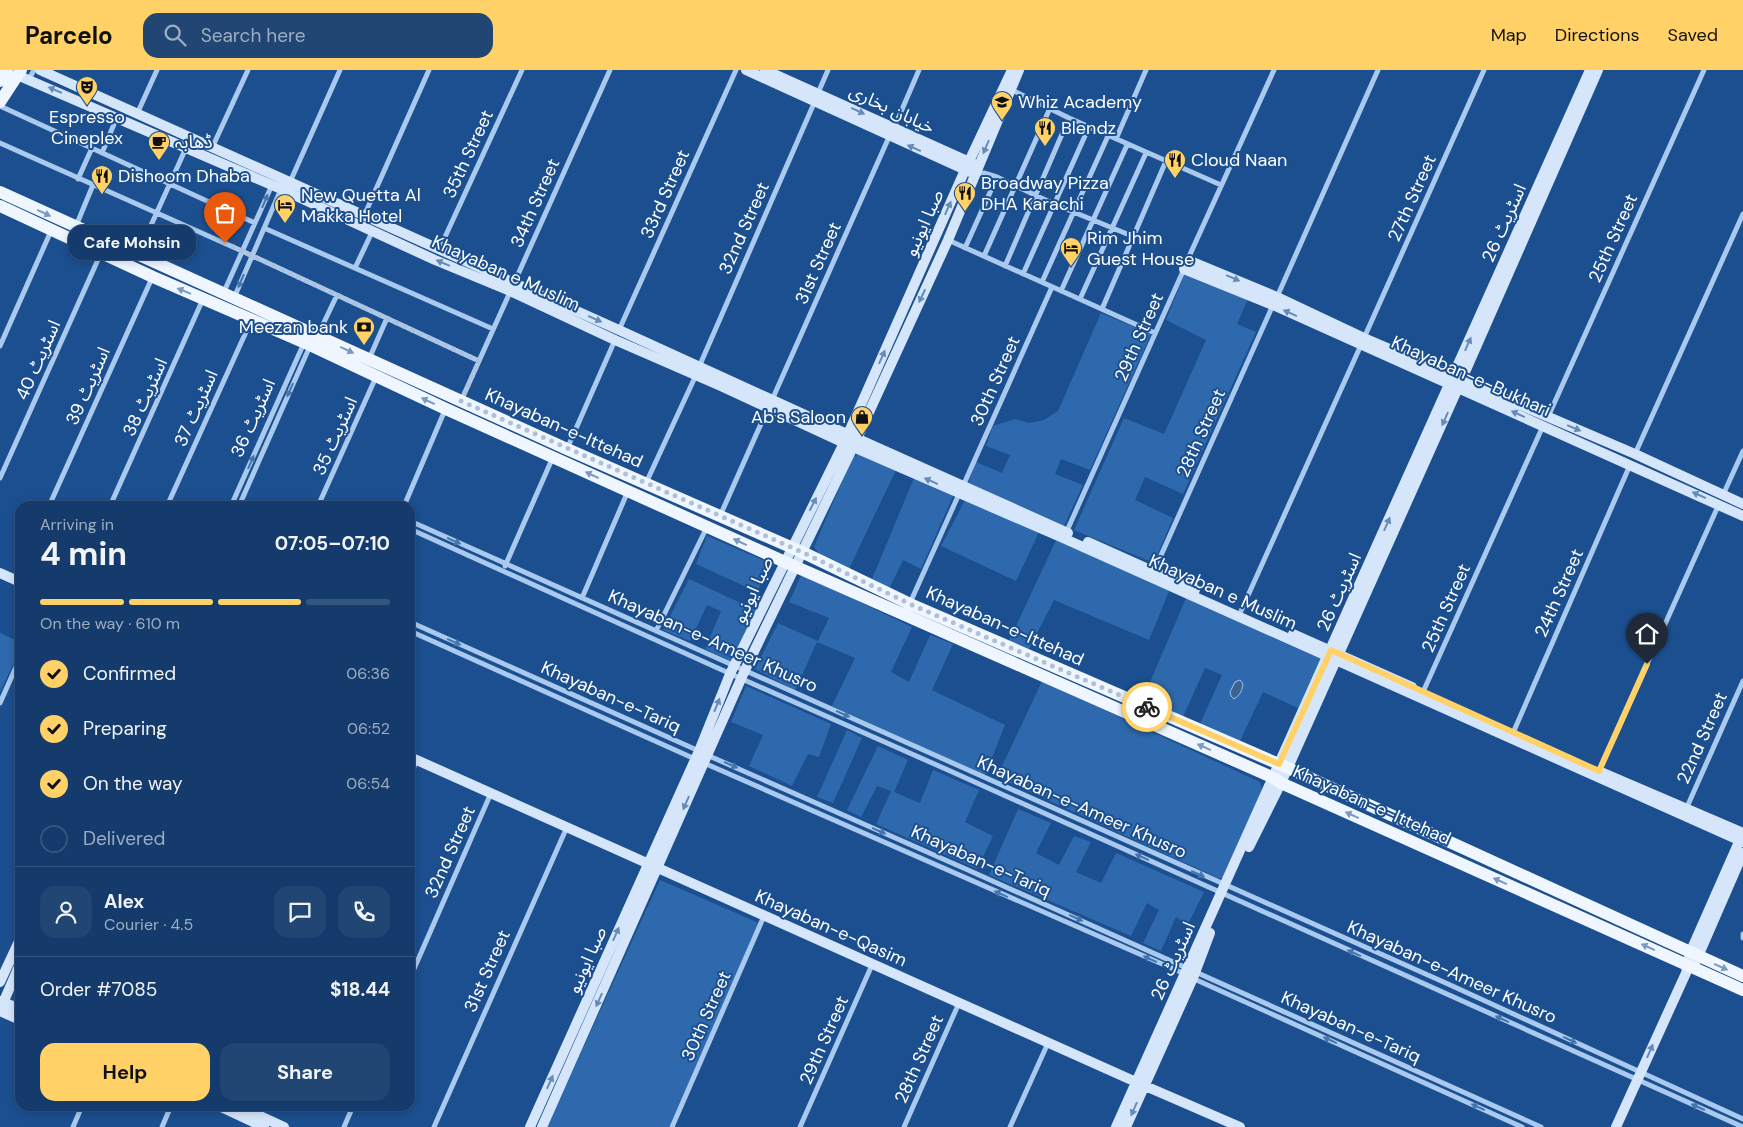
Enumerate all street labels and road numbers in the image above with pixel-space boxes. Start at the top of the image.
street label: خیابان بخاری [845,79,939,139]
street label: 35th Street [437,106,499,202]
street label: 33rd Street [635,146,695,242]
street label: 27th Street [1382,151,1442,245]
street label: 34th Street [505,155,565,251]
street label: 32nd Street [713,178,775,278]
street label: اسٹریٹ 26 [1476,180,1532,266]
street label: صبا ایونیو [899,186,949,260]
street label: 25th Street [1583,190,1643,286]
street label: 31st Street [789,218,847,308]
street label: Khayaban e Muslim [428,230,584,316]
street label: 29th Street [1109,289,1169,385]
street label: اسٹریٹ 40 [10,316,66,404]
street label: Khayaban-e-Bukhari [1388,330,1554,422]
street label: 30th Street [964,332,1026,430]
street label: اسٹریٹ 39 [60,343,116,429]
street label: اسٹریٹ 38 [117,354,173,440]
street label: اسٹریٹ 37 [168,366,224,450]
street label: اسٹریٹ 36 [225,375,281,461]
street label: Khayaban-e-Ittehad [481,382,647,474]
street label: 28th Street [1171,385,1231,481]
street label: اسٹریٹ 35 [307,393,363,479]
street label: 24th Street [1529,545,1589,641]
street label: Khayaban e Muslim [1145,549,1301,635]
street label: اسٹریٹ 26 [1311,549,1367,635]
street label: صبا ایونیو [727,553,779,627]
street label: 25th Street [1416,560,1476,656]
street label: Khayaban-e-Ittehad [922,580,1088,672]
street label: Khayaban-e-Ameer Khusro [604,584,822,698]
street label: Khayaban-e-Tariq [537,655,685,739]
street label: 22nd Street [1671,688,1733,788]
street label: Khayaban-e-Ameer Khusro [973,750,1191,864]
street label: Khayaban-e-Ittehad [1289,759,1455,851]
street label: 32nd Street [419,802,481,902]
street label: Khayaban-e-Tariq [907,819,1055,903]
street label: Khayaban-e-Qasim [751,884,911,972]
street label: Khayaban-e-Ameer Khusro [1343,915,1561,1029]
street label: اسٹریٹ 26 [1145,918,1201,1004]
street label: صبا ایونیو [562,923,612,997]
street label: 31st Street [458,926,516,1016]
street label: 30th Street [675,967,737,1065]
street label: Khayaban-e-Tariq [1277,985,1425,1069]
street label: 29th Street [794,992,854,1088]
street label: 28th Street [889,1011,949,1107]

